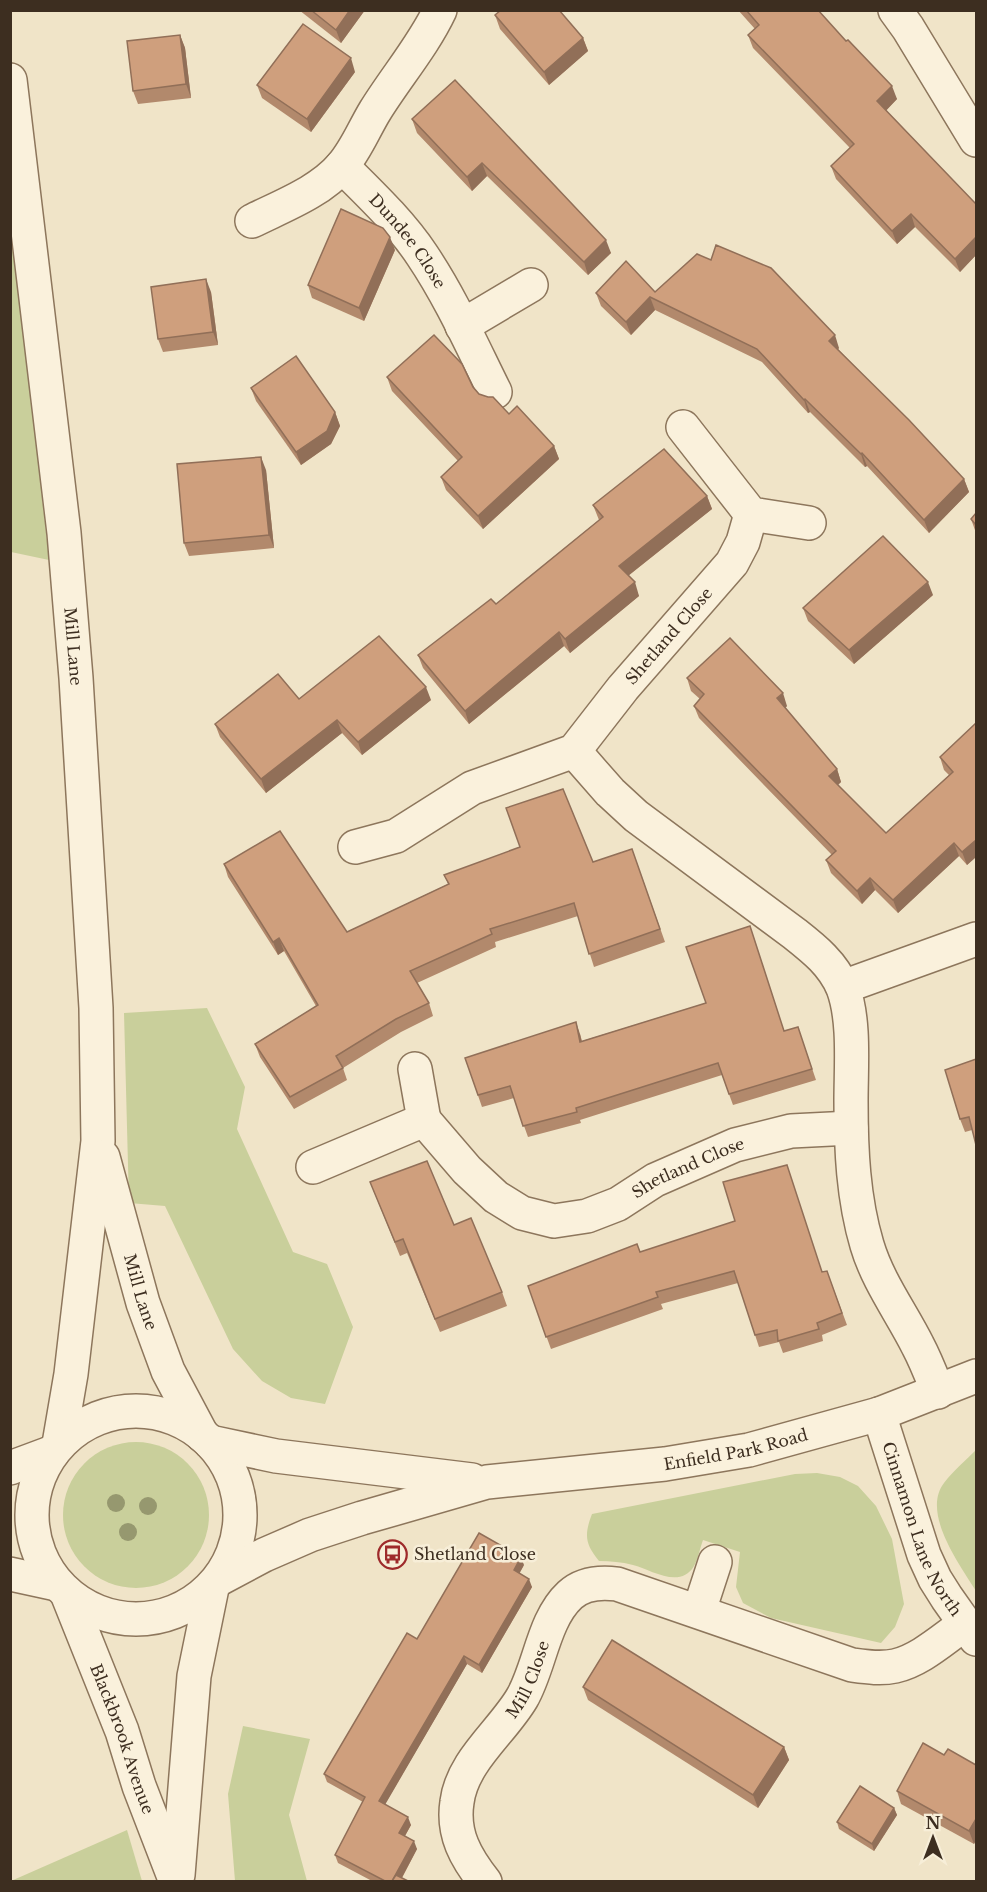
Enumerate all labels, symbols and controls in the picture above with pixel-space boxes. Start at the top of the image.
street label: Dundee Close [365,189,450,292]
street label: Shetland Close [621,583,716,688]
street label: Mill Lane [60,606,86,686]
street label: Shetland Close [628,1133,746,1202]
street label: Mill Lane [120,1251,162,1333]
street label: Enfield Park Road [662,1424,810,1474]
street label: Cinnamon Lane North [878,1439,966,1620]
bus stop icon: Shetland Close [377,1538,409,1570]
place label: Shetland Close [414,1544,536,1564]
street label: Mill Close [502,1638,553,1722]
street label: Blackbrook Avenue [86,1661,159,1817]
north arrow [903,1808,963,1868]
text: N [925,1813,941,1833]

